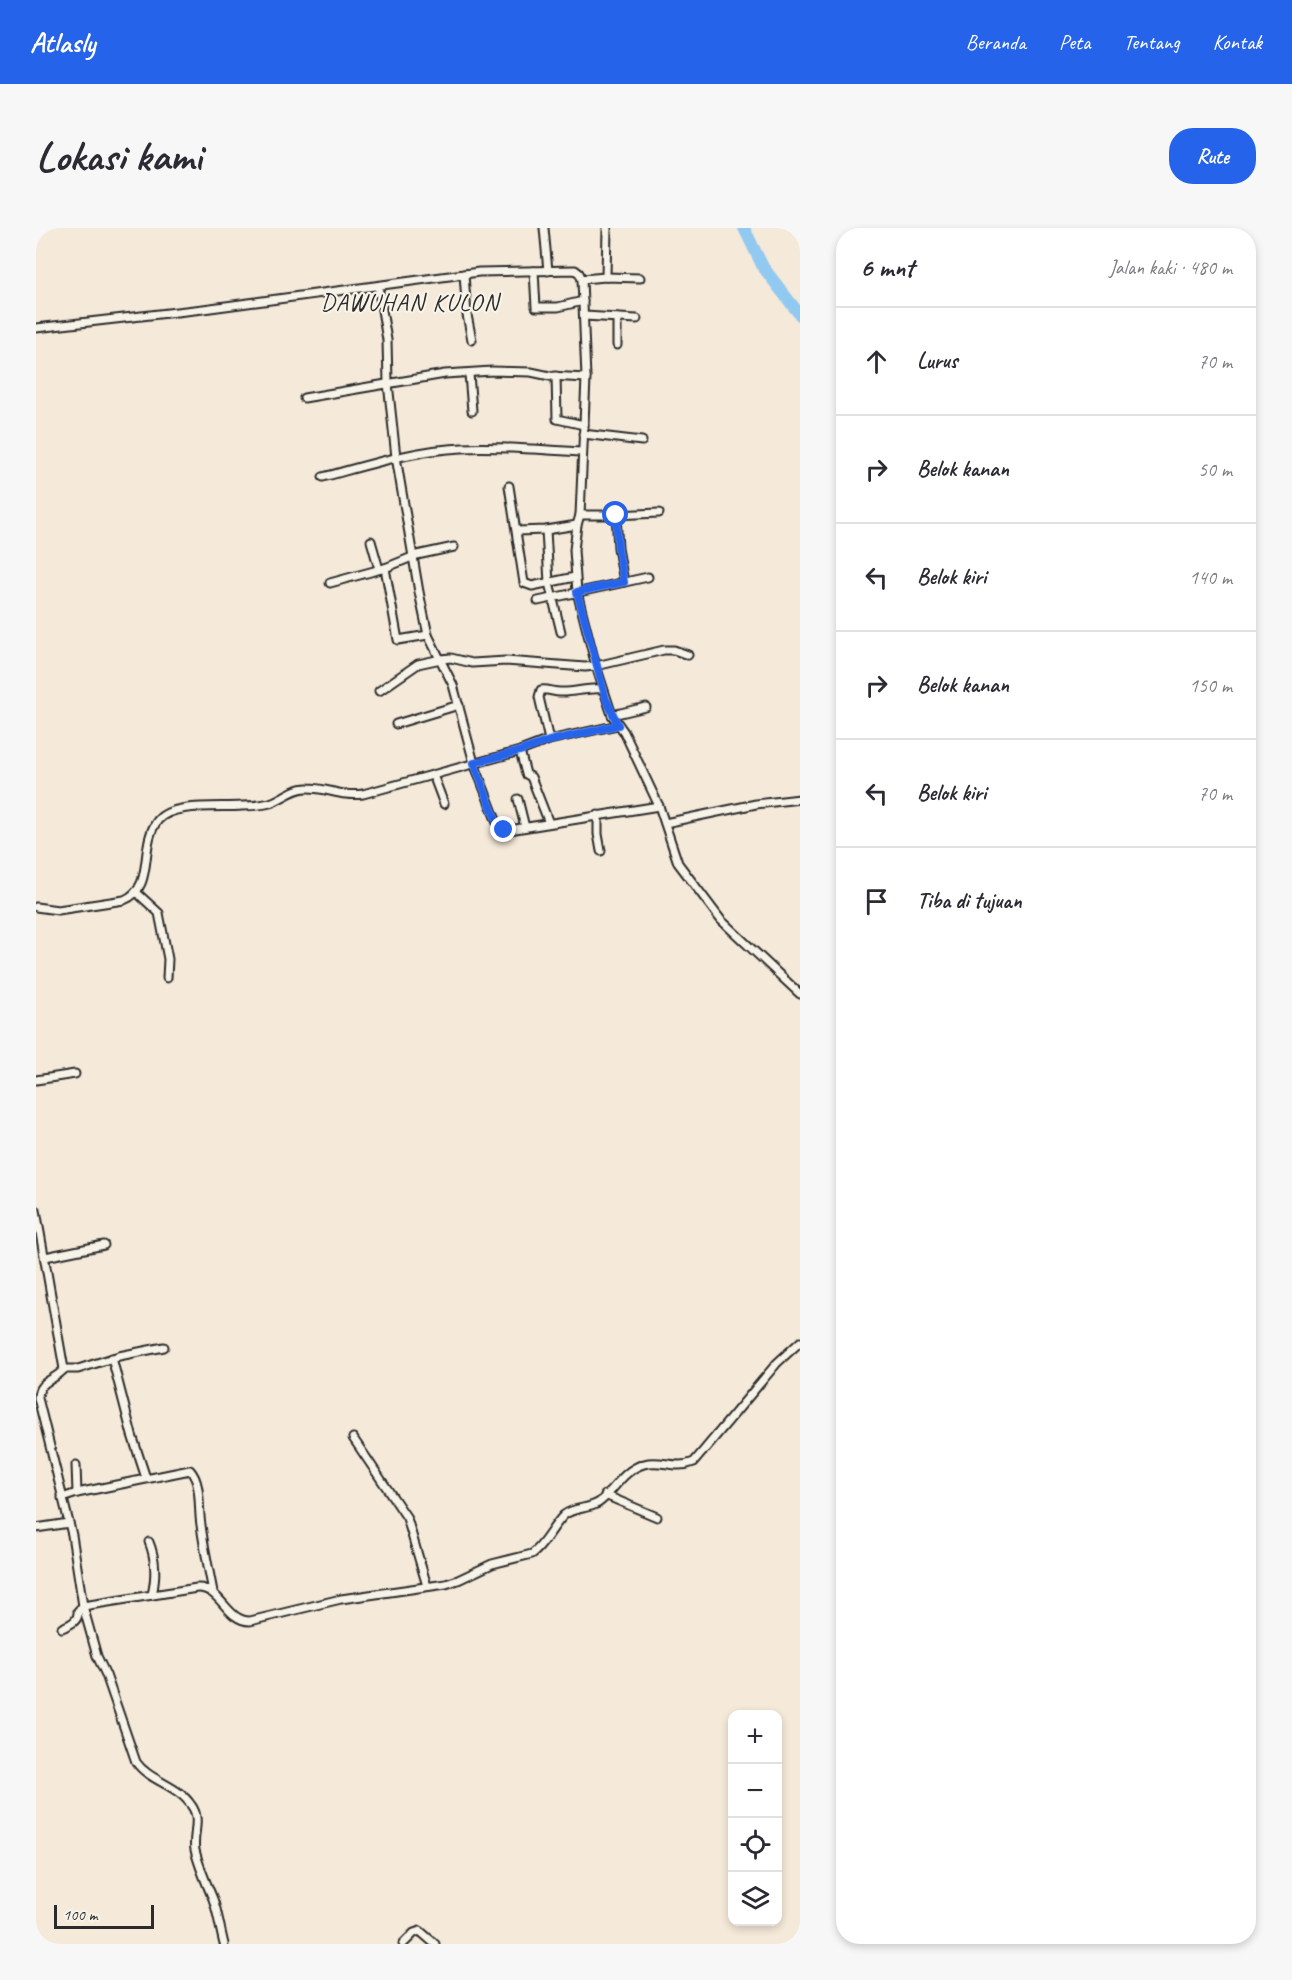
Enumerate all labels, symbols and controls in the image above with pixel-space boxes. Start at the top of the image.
text: Atlasly [30,25,95,60]
text: Beranda [966,29,1026,55]
text: Peta [1059,29,1090,55]
text: Tentang [1123,29,1180,55]
text: Kontak [1213,29,1262,55]
button: Rute [1169,128,1256,184]
text: Lokasi kami [36,130,202,183]
text: 6 mnt [860,251,914,284]
text: Jalan kaki · 480 m [1109,255,1232,280]
district label: DAWUHAN KULON [321,287,501,317]
icon: ahead [860,345,893,378]
text: Lurus [917,347,957,375]
text: 70 m [1198,349,1232,374]
icon: right [860,453,893,486]
text: Belok kanan [917,455,1009,483]
text: 50 m [1198,457,1232,482]
route start [602,501,628,527]
icon: left [860,561,893,594]
text: Belok kiri [917,563,986,591]
text: 140 m [1189,565,1232,590]
icon: right [860,669,893,702]
text: Belok kanan [917,671,1009,699]
text: 150 m [1189,673,1232,698]
icon: left [860,777,893,810]
text: Belok kiri [917,779,986,807]
text: 70 m [1198,781,1232,806]
route end [490,816,516,842]
icon: arrive [860,885,893,918]
text: Tiba di tujuan [917,887,1022,915]
map controls [728,1710,782,1926]
button: + [728,1710,782,1764]
button: − [728,1764,782,1818]
button: locate [728,1818,782,1872]
button: layers [728,1872,782,1926]
scale bar [54,1902,154,1930]
text: 100 m [63,1905,97,1925]

